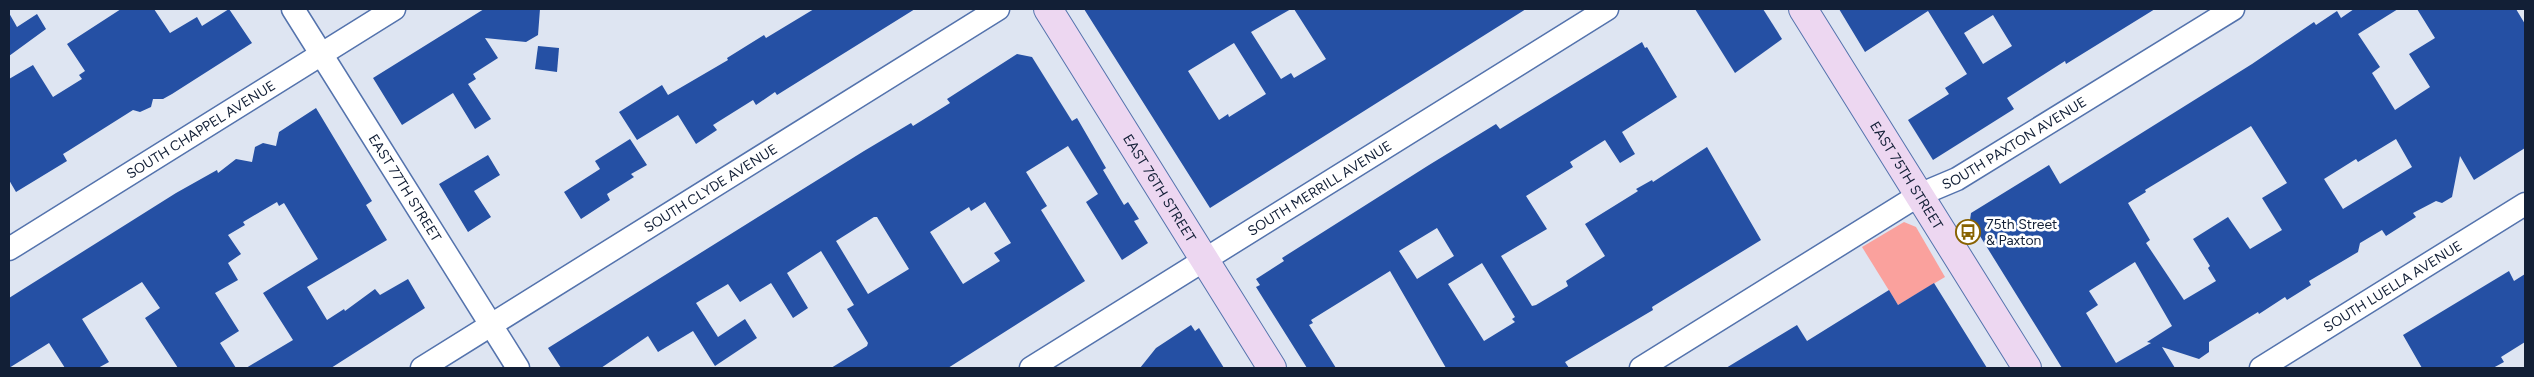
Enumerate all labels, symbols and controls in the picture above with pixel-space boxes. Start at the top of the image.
street label: SOUTH CHAPPEL AVENUE [123,77,279,183]
street label: SOUTH PAXTON AVENUE [1939,93,2090,193]
street label: EAST 75TH STREET [1866,118,1947,233]
street label: EAST 77TH STREET [365,131,445,245]
street label: EAST 76TH STREET [1119,131,1200,246]
street label: SOUTH MERRILL AVENUE [1245,137,1395,240]
street label: SOUTH CLYDE AVENUE [641,141,781,237]
place label: 75th Street & Paxton [1986,216,2057,249]
bus stop icon: 75th Street & Paxton [1955,219,1981,245]
street label: SOUTH LUELLA AVENUE [2321,237,2465,336]

